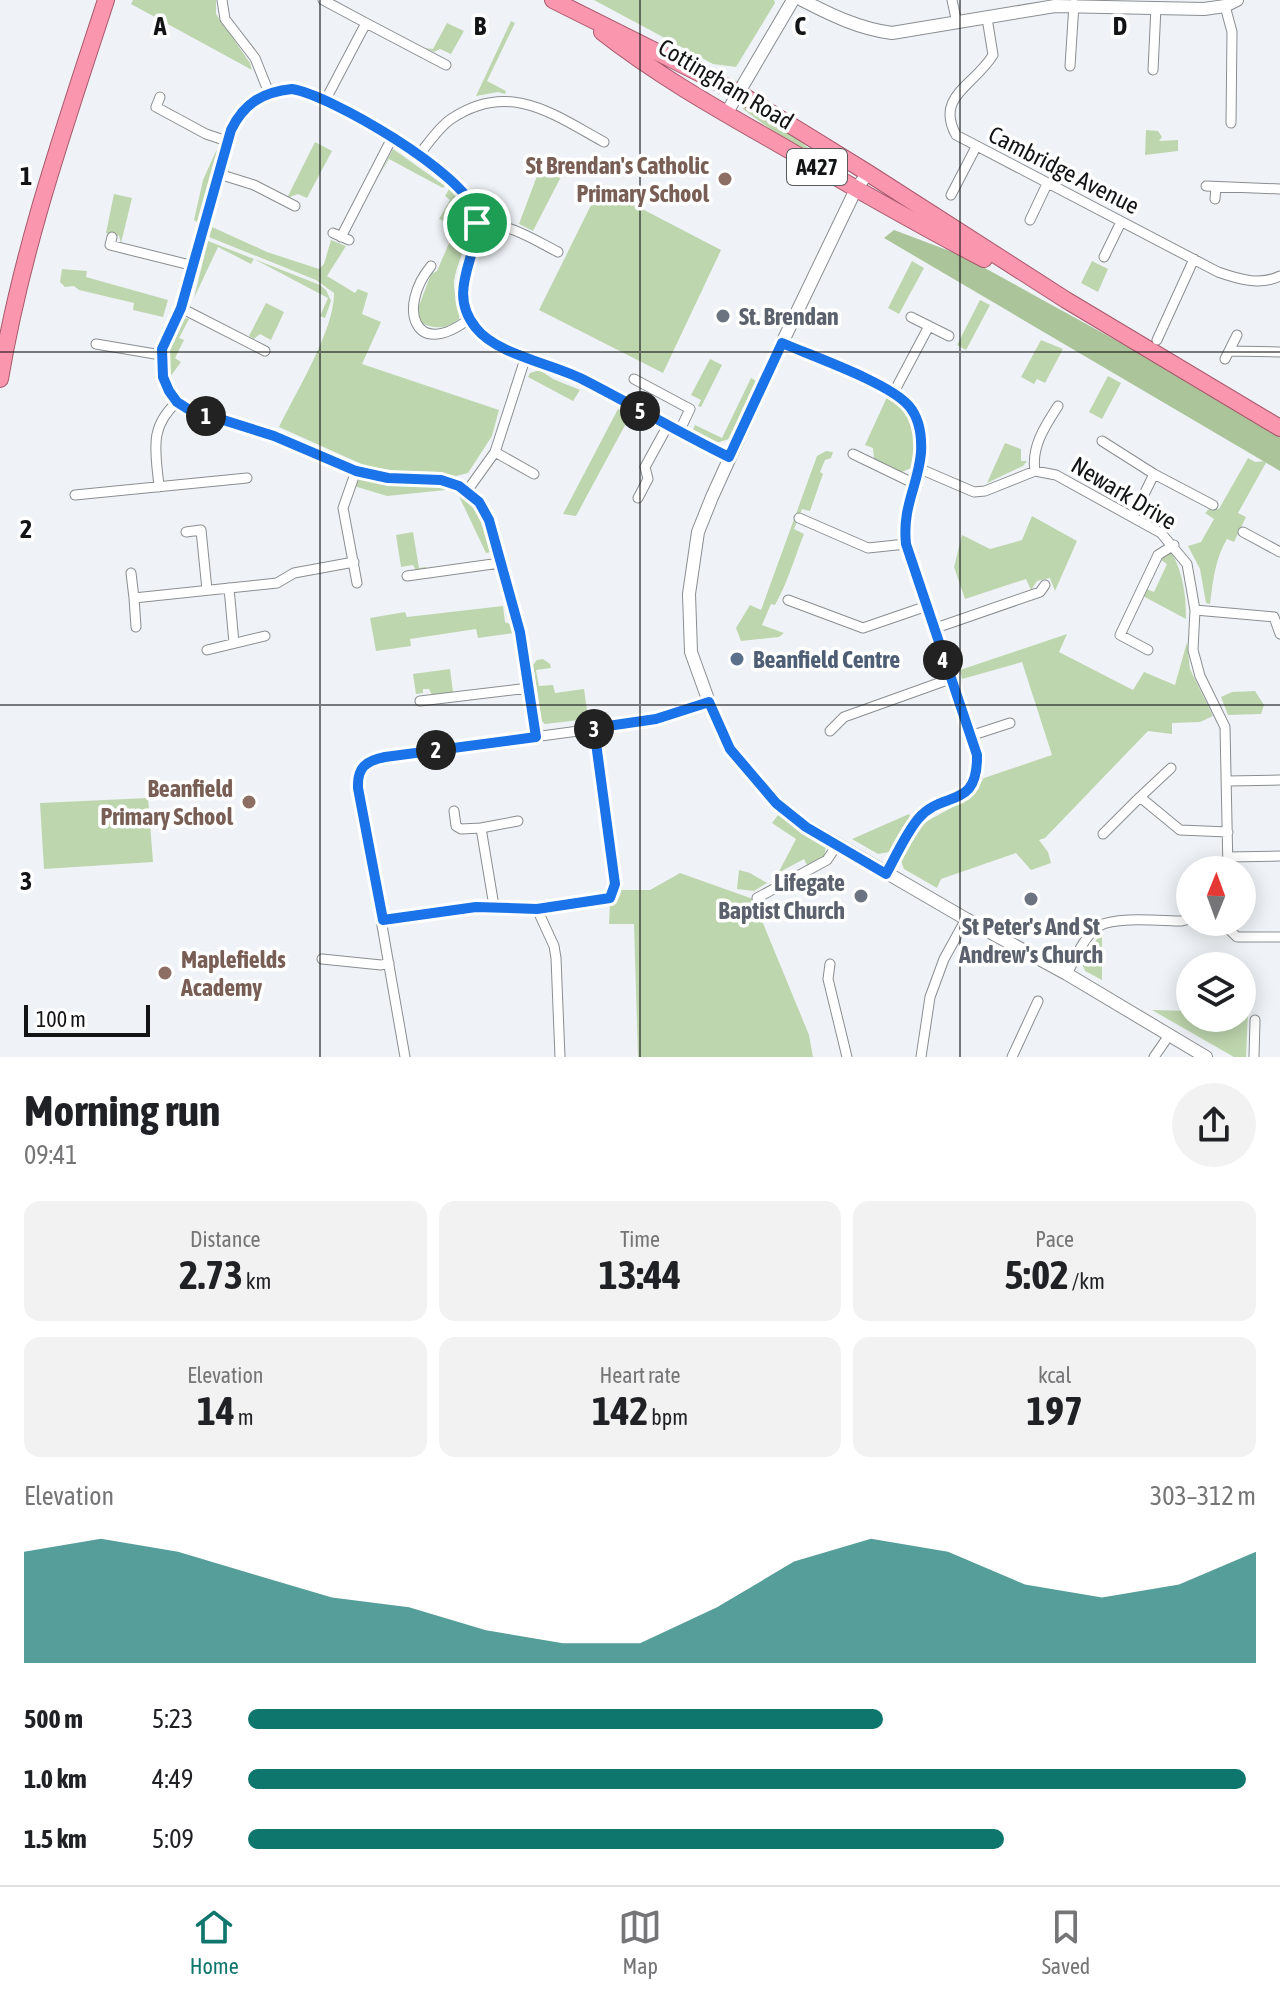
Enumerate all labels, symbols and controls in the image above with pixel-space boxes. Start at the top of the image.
text: A [153,11,167,41]
text: B [474,11,487,41]
text: C [794,11,806,41]
text: D [1113,11,1127,41]
street label: Cottingham Road [654,33,798,135]
street label: Cambridge Avenue [984,121,1144,219]
road number: A427 [787,149,847,185]
place label: St Brendan's Catholic Primary School [526,152,710,207]
text: 1 [20,161,32,191]
marker: St Brendan's Catholic Primary School [716,170,734,188]
pin [443,189,511,257]
icon: arrive [455,201,499,245]
place label: St. Brendan [739,303,839,330]
marker: St. Brendan [714,307,732,325]
pin: 5 [620,391,660,431]
pin: 1 [186,396,226,436]
text: 5 [635,398,645,424]
text: 1 [201,403,211,429]
street label: Newark Drive [1067,451,1181,535]
text: 2 [20,514,32,544]
pin: 4 [923,640,963,680]
place label: Beanfield Centre [753,646,900,673]
text: 4 [938,647,948,673]
marker: Beanfield Centre [728,650,746,668]
pin: 3 [574,709,614,749]
text: 3 [589,716,599,742]
pin: 2 [416,730,456,770]
text: 2 [431,737,441,763]
place label: Beanfield Primary School [100,775,234,830]
marker: Beanfield Primary School [240,793,258,811]
north arrow [1176,856,1256,936]
map controls [1176,856,1256,1032]
text: 3 [20,866,32,896]
place label: Lifegate Baptist Church [718,869,845,924]
marker: Lifegate Baptist Church [852,887,870,905]
marker: St Peter's And St Andrew's Church [1022,890,1040,908]
place label: St Peter's And St Andrew's Church [958,913,1103,968]
place label: Maplefields Academy [180,946,286,1001]
button: layers [1176,952,1256,1032]
marker: Maplefields Academy [156,964,174,982]
scale bar [24,1001,150,1037]
text: 100 m [36,1006,86,1032]
button: share [1172,1083,1256,1167]
text: Morning run [24,1085,220,1135]
text: 09:41 [24,1140,78,1170]
text: Distance [190,1226,261,1252]
text: Time [620,1226,660,1252]
text: Pace [1035,1226,1074,1252]
text: 2.73 [179,1252,243,1297]
text: 13:44 [599,1252,681,1297]
text: 5:02 [1005,1252,1069,1297]
text: km [243,1268,271,1294]
text: /km [1069,1268,1105,1294]
text: Elevation [187,1362,263,1388]
text: Heart rate [599,1362,681,1388]
text: kcal [1038,1362,1071,1388]
text: 14 [197,1388,235,1433]
text: 142 [592,1388,648,1433]
text: 197 [1026,1388,1083,1433]
text: m [235,1404,254,1430]
text: bpm [648,1404,688,1430]
text: Elevation [24,1481,114,1511]
text: 303–312 m [1150,1481,1256,1511]
text: 500 m [24,1704,83,1734]
text: 5:23 [152,1704,193,1734]
text: 1.0 km [24,1764,87,1794]
text: 4:49 [152,1764,193,1794]
text: 1.5 km [24,1824,87,1854]
text: 5:09 [152,1824,194,1854]
tab: Home [190,1905,239,1979]
tab: Map [618,1905,662,1979]
tab: Saved [1042,1905,1090,1979]

